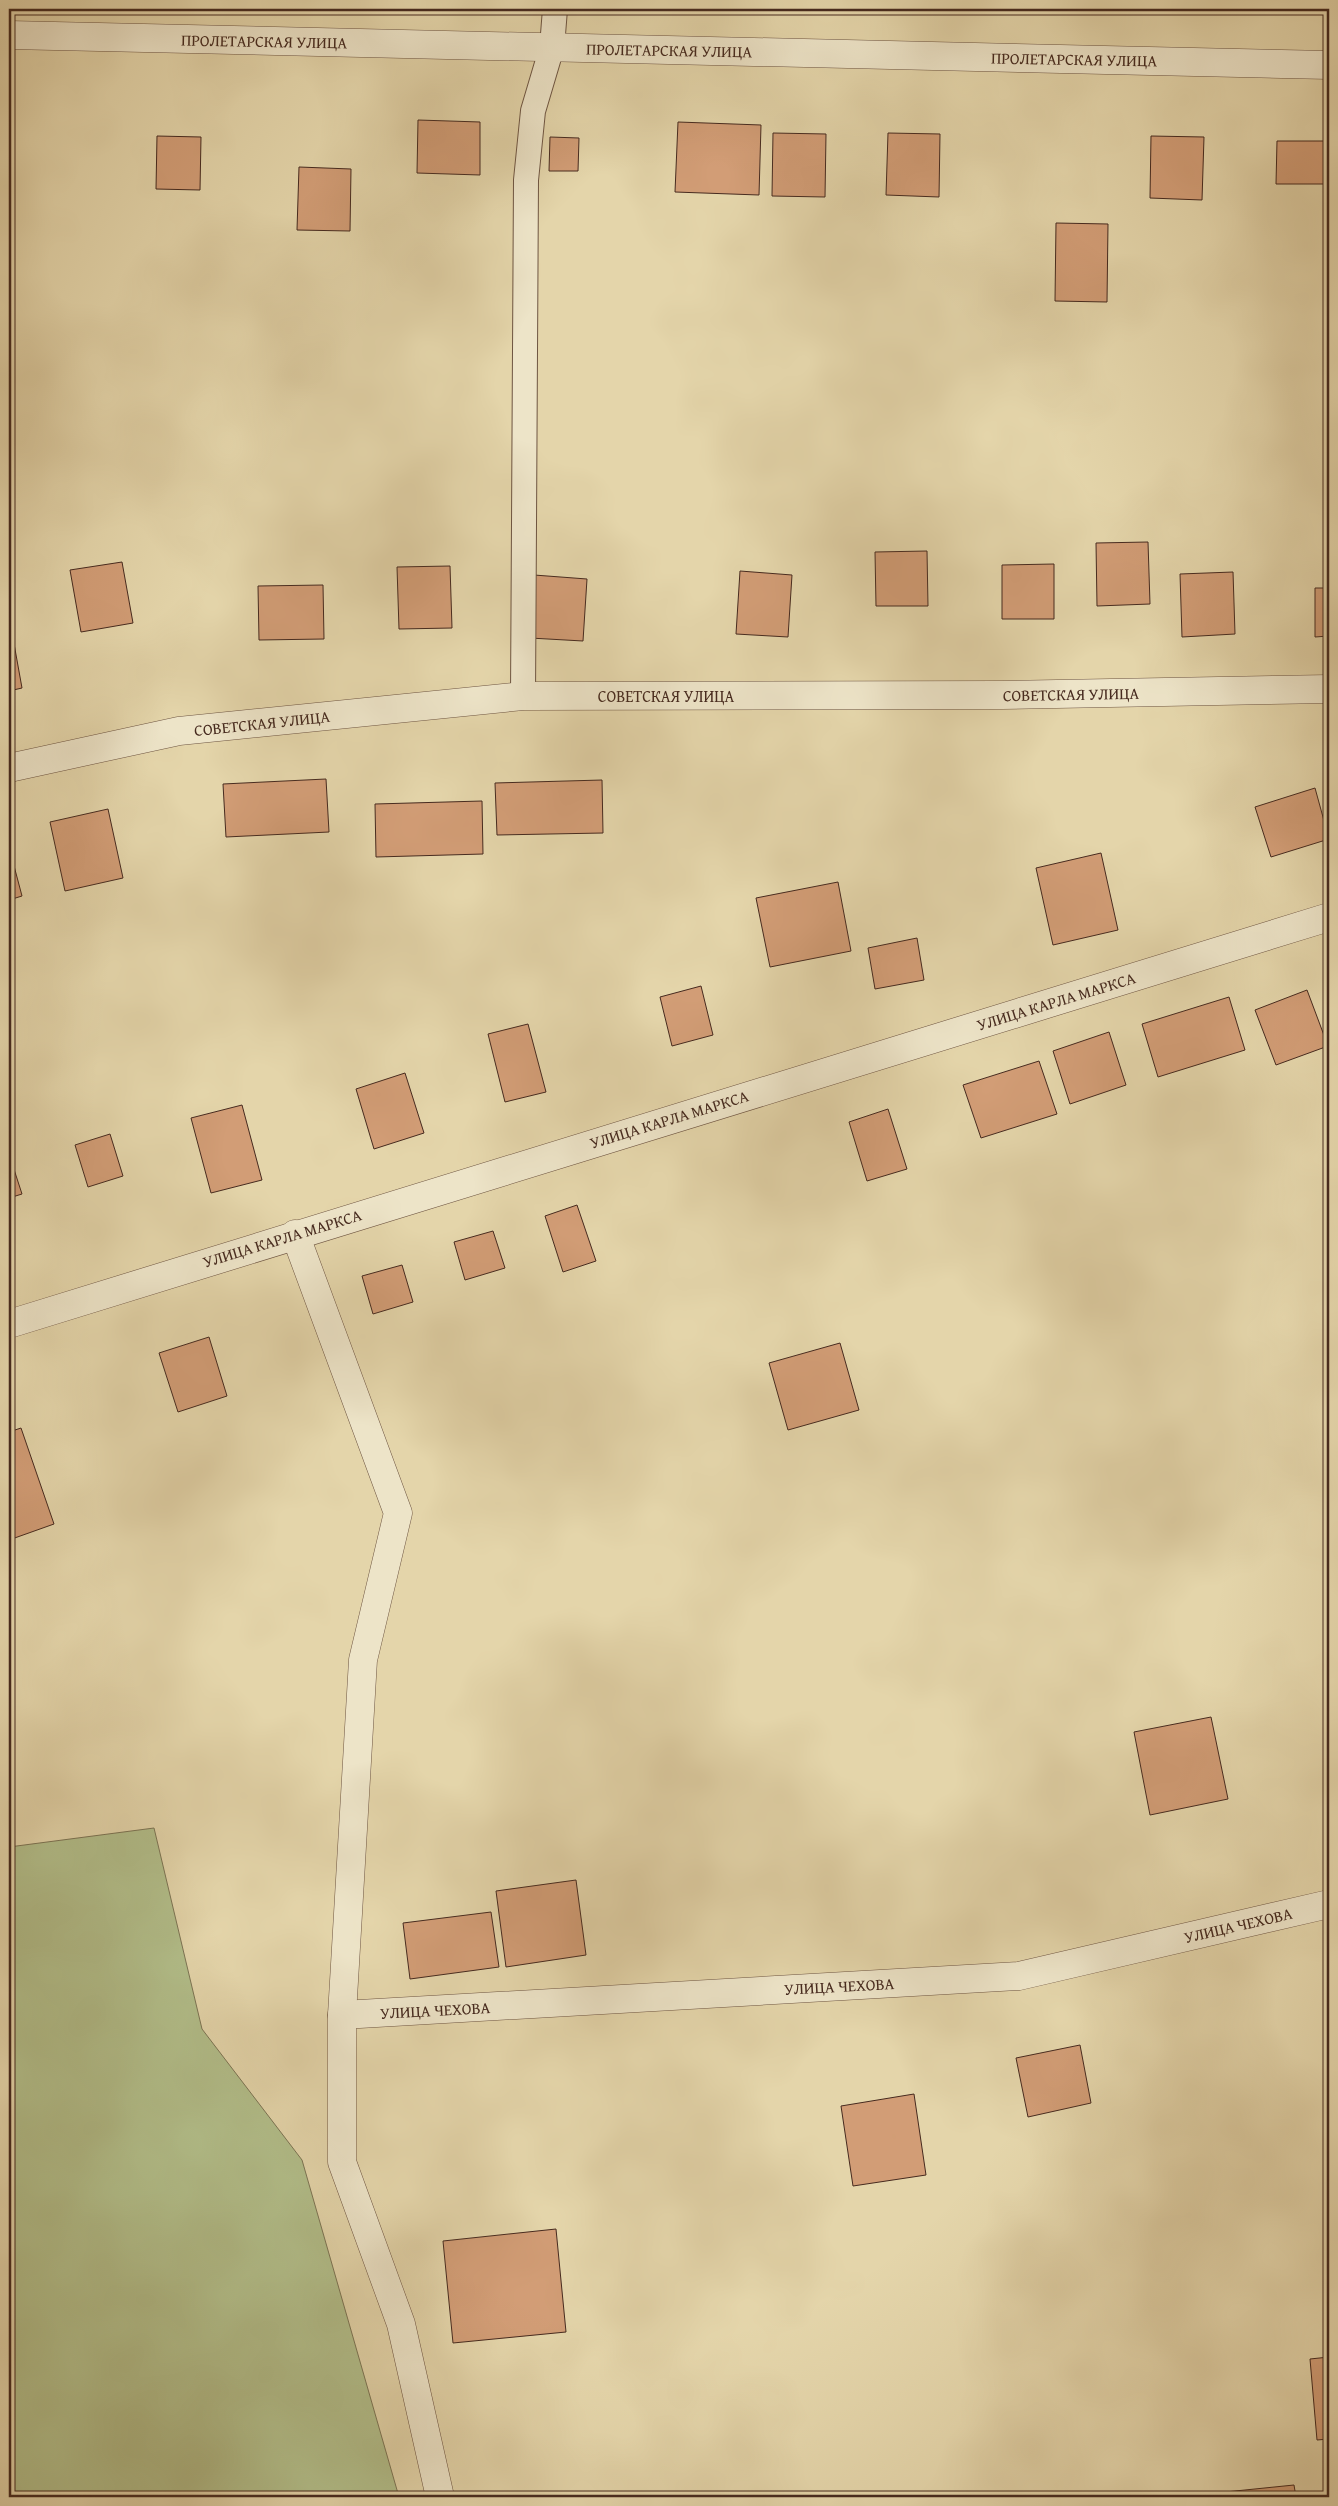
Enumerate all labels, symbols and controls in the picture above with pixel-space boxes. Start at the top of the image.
street label: ПРОЛЕТАРСКАЯ УЛИЦА [181,28,347,54]
street label: ПРОЛЕТАРСКАЯ УЛИЦА [586,37,752,63]
street label: ПРОЛЕТАРСКАЯ УЛИЦА [991,46,1157,72]
street label: СОВЕТСКАЯ УЛИЦА [1003,681,1140,707]
street label: СОВЕТСКАЯ УЛИЦА [598,684,734,708]
street label: СОВЕТСКАЯ УЛИЦА [193,704,331,742]
street label: УЛИЦА КАРЛА МАРКСА [974,965,1139,1037]
street label: УЛИЦА КАРЛА МАРКСА [587,1083,752,1155]
street label: УЛИЦА КАРЛА МАРКСА [200,1202,365,1274]
street label: УЛИЦА ЧЕХОВА [1181,1901,1295,1949]
street label: УЛИЦА ЧЕХОВА [783,1971,895,2001]
street label: УЛИЦА ЧЕХОВА [379,1995,491,2025]

